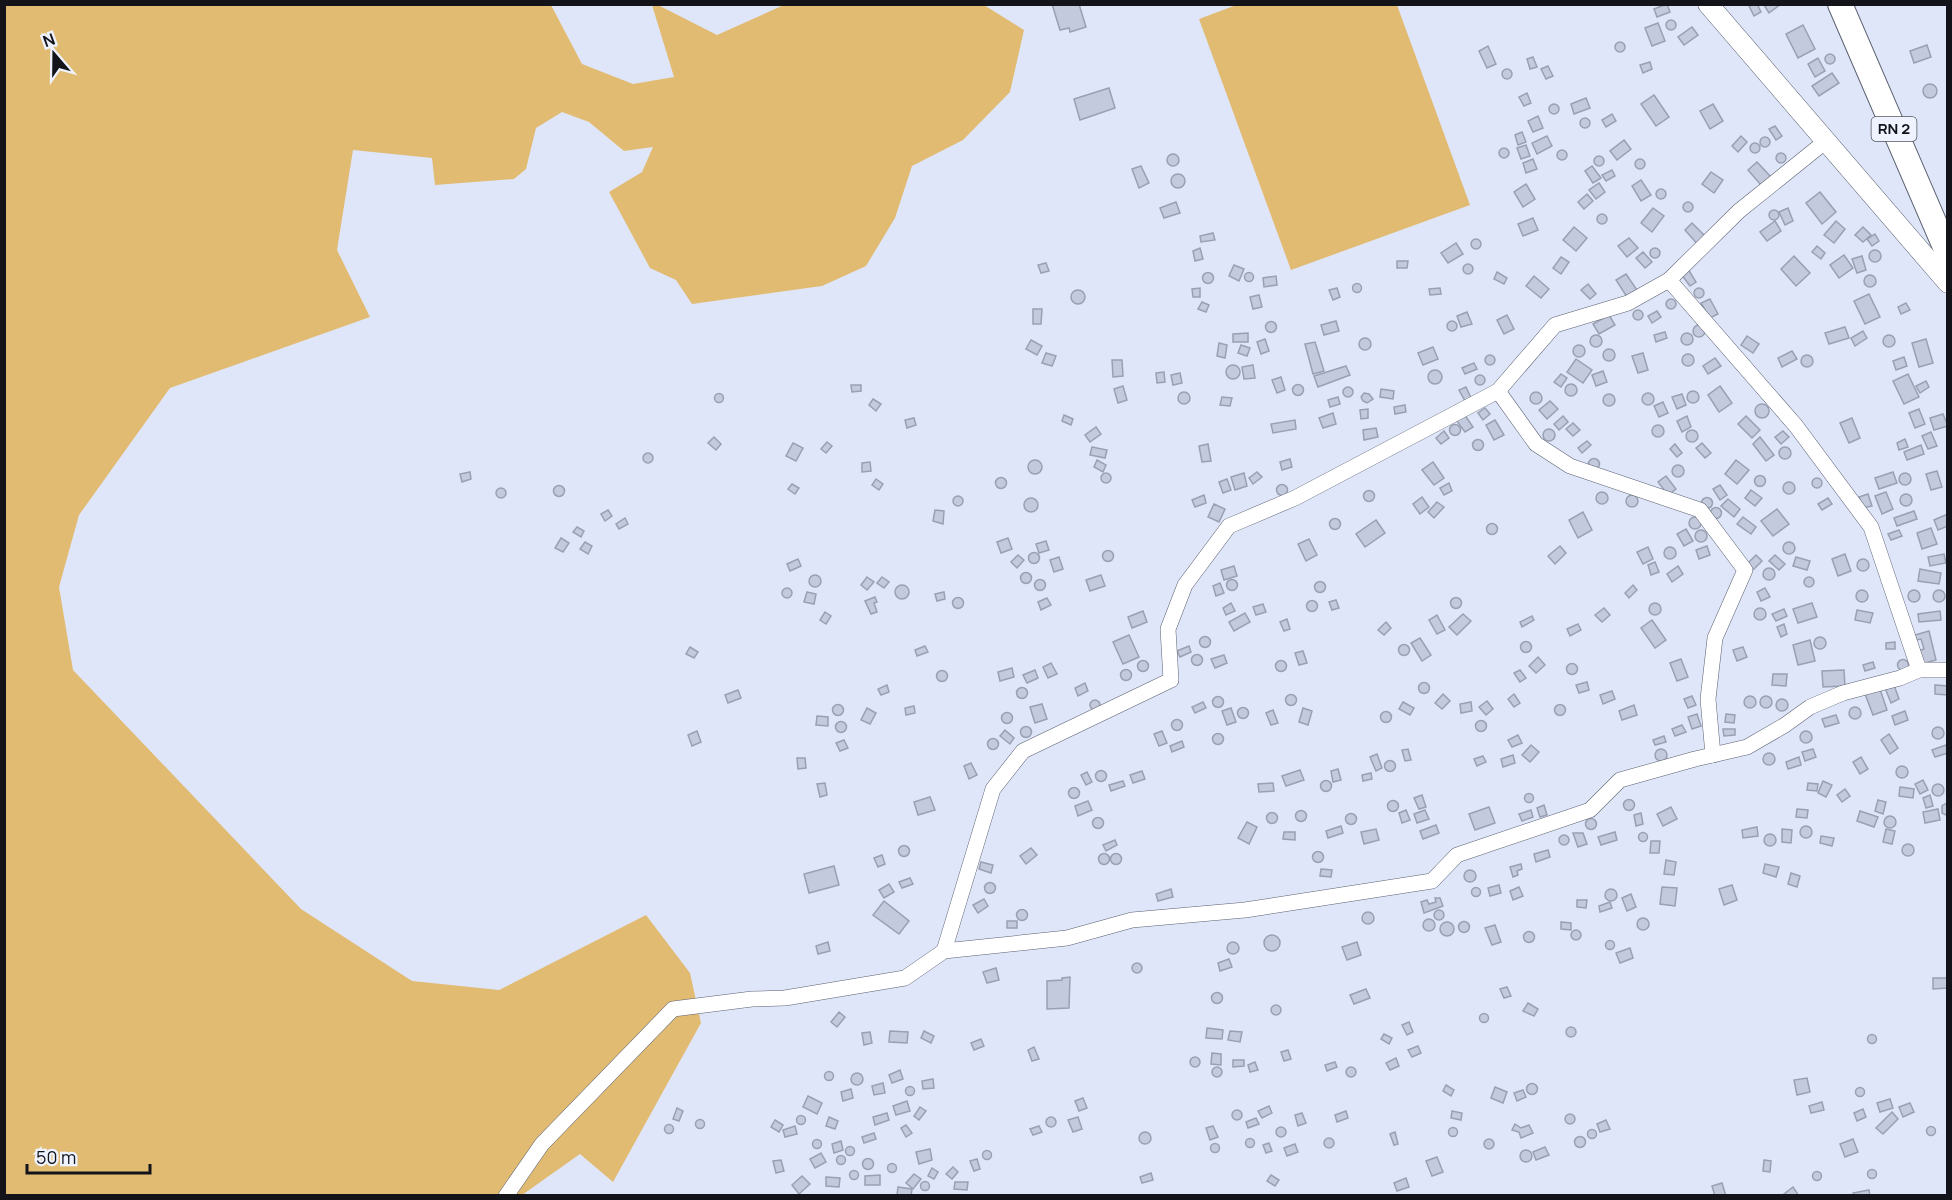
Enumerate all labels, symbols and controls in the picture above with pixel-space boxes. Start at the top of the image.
north arrow [24,24,84,84]
text: N [40,28,58,52]
road number: RN 2 [1872,117,1916,141]
scale bar [27,1137,150,1175]
text: 50 m [36,1145,76,1169]

